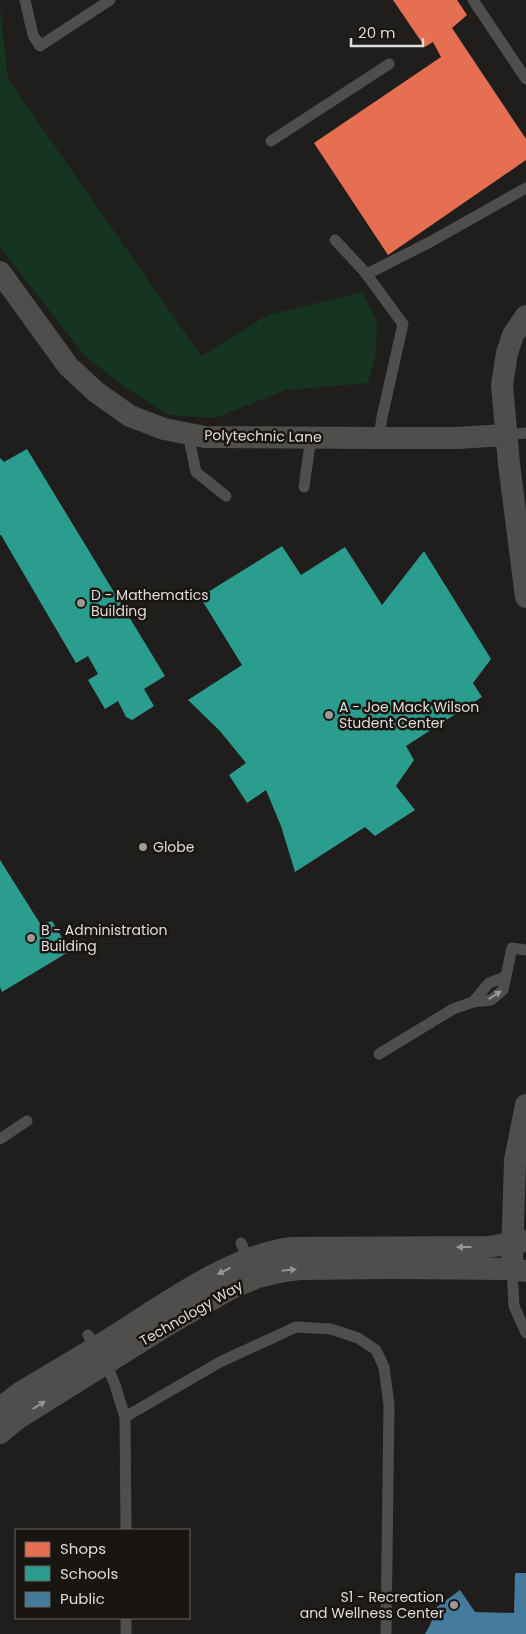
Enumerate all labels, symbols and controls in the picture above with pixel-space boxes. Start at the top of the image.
scale bar [351,15,424,47]
text: 20 m [358,22,396,43]
street label: Polytechnic Lane [204,425,322,447]
place label: D - Mathematics Building [91,585,209,621]
marker: D - Mathematics Building [75,597,87,609]
place label: A - Joe Mack Wilson Student Center [339,697,479,733]
marker: A - Joe Mack Wilson Student Center [323,709,335,721]
place label: Globe [153,837,195,857]
marker: Globe [137,841,149,853]
place label: B - Administration Building [41,920,168,956]
marker: B - Administration Building [25,932,37,944]
one-way arrow [488,991,502,1000]
one-way arrow [456,1243,472,1251]
one-way arrow [281,1266,297,1274]
one-way arrow [217,1267,231,1275]
street label: Technology Way [136,1275,246,1351]
one-way arrow [33,1400,46,1409]
legend [15,1529,190,1619]
text: Shops [60,1538,106,1559]
text: Schools [60,1563,118,1584]
place label: S1 - Recreation and Wellness Center [300,1587,444,1623]
text: Public [60,1588,105,1609]
marker: S1 - Recreation and Wellness Center [448,1599,460,1611]

